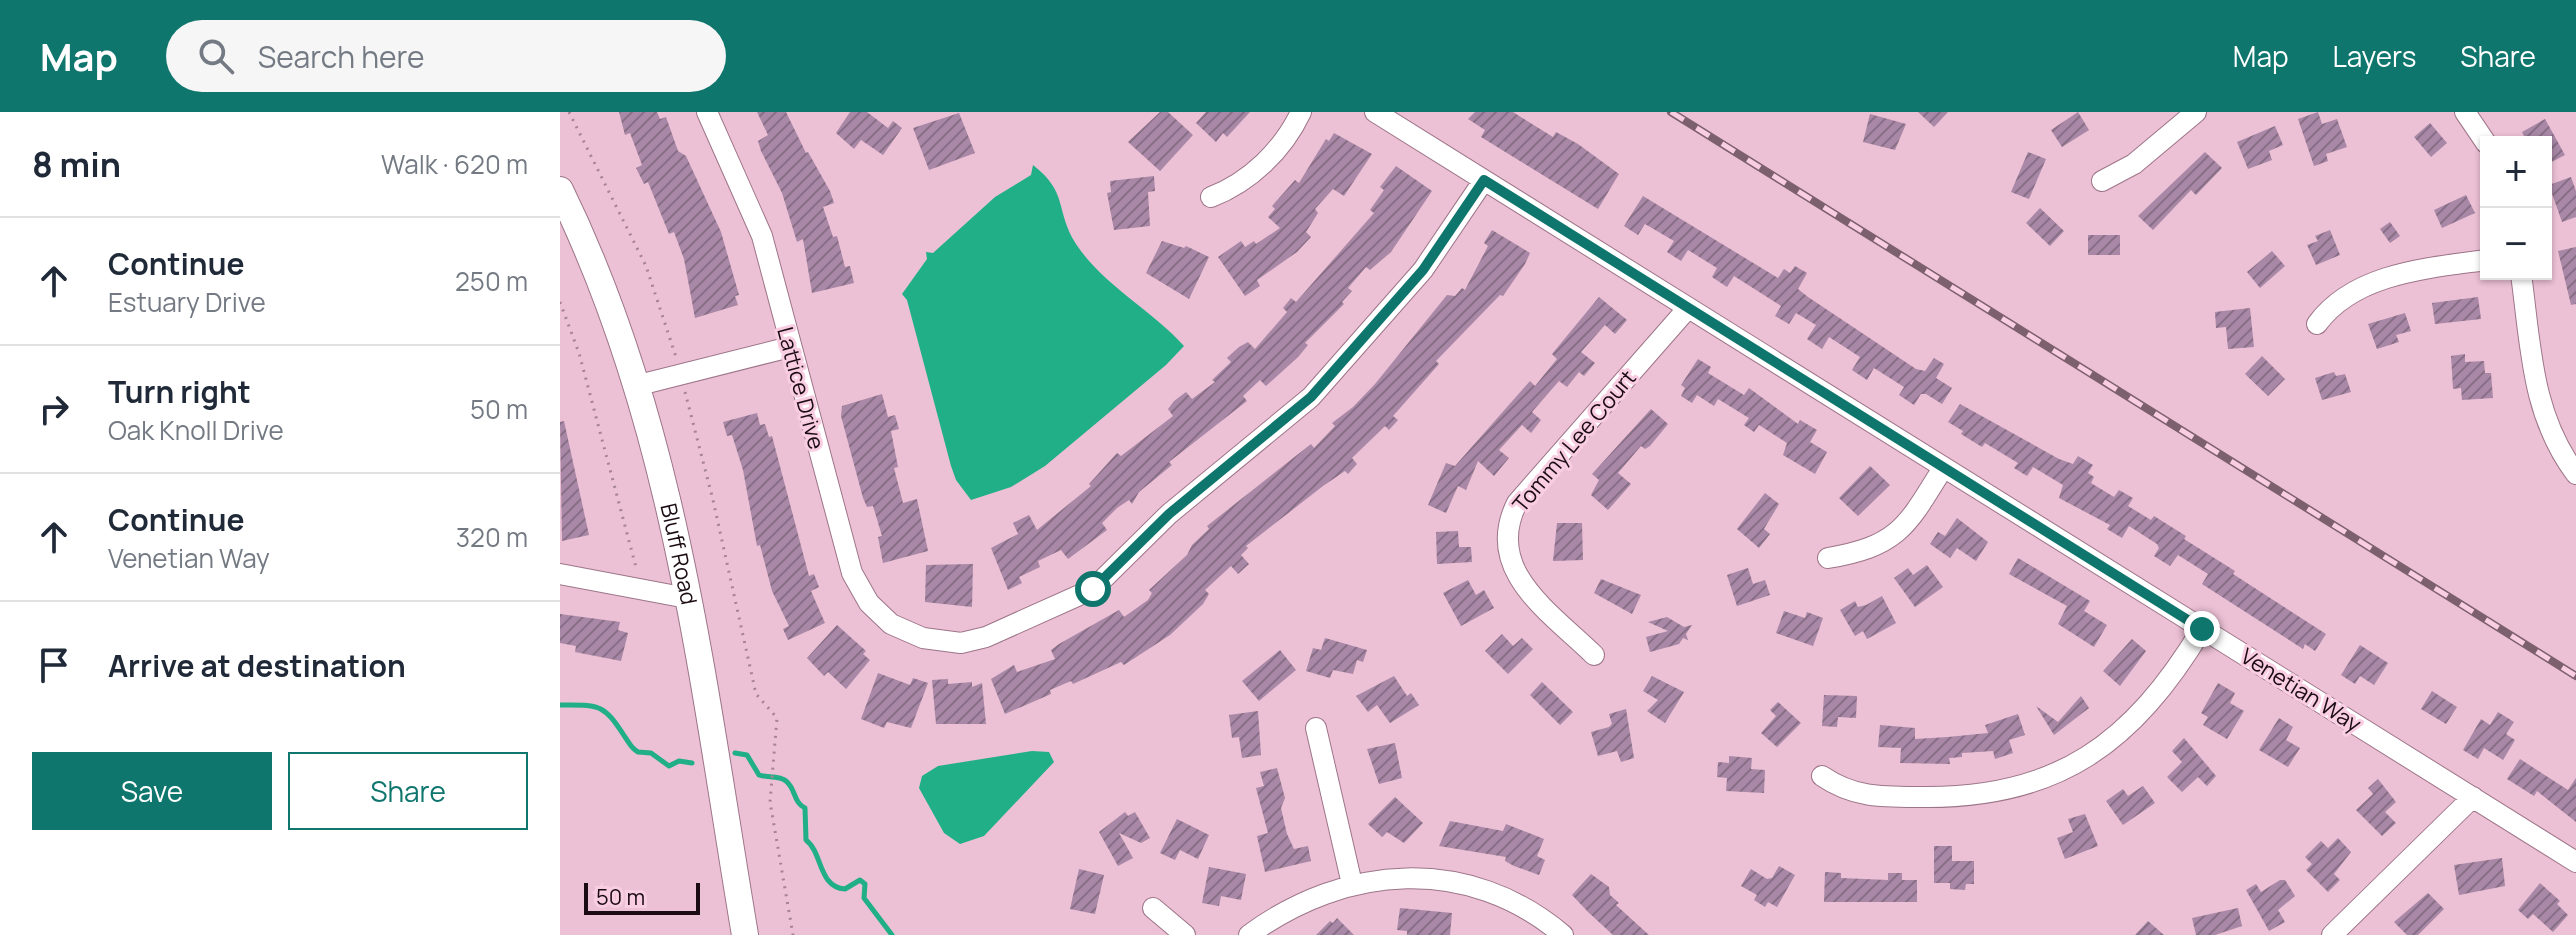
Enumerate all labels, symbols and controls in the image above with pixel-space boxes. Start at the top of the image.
search box [166,20,726,92]
text: Map [40,30,118,82]
icon: search [194,34,238,78]
text: Search here [258,36,425,77]
text: Map [2233,37,2289,75]
text: Layers [2333,37,2416,75]
text: Share [2460,37,2536,75]
map controls [2480,136,2552,280]
button: + [2480,136,2552,208]
text: 8 min [32,141,121,187]
text: Walk · 620 m [381,146,528,182]
button: − [2480,208,2552,280]
text: Continue [108,243,244,284]
icon: ahead [32,259,76,303]
text: 250 m [455,263,528,299]
text: Estuary Drive [108,284,266,320]
street label: Lattice Drive [770,324,832,453]
street label: Tommy Lee Court [1506,363,1643,519]
text: Turn right [108,371,251,412]
icon: right [32,387,76,431]
text: 50 m [470,391,528,427]
text: Oak Knoll Drive [108,412,284,448]
text: Continue [108,499,244,540]
street label: Bluff Road [653,500,704,607]
icon: ahead [32,515,76,559]
text: 320 m [456,519,528,555]
text: Venetian Way [108,540,270,576]
route start [1075,571,1111,607]
route end [2184,611,2220,647]
street label: Venetian Way [2235,641,2367,739]
icon: arrive [32,643,76,687]
text: Arrive at destination [108,645,406,686]
button: Save [32,752,272,830]
button: Share [288,752,528,830]
scale bar [584,879,700,915]
text: 50 m [596,882,645,912]

